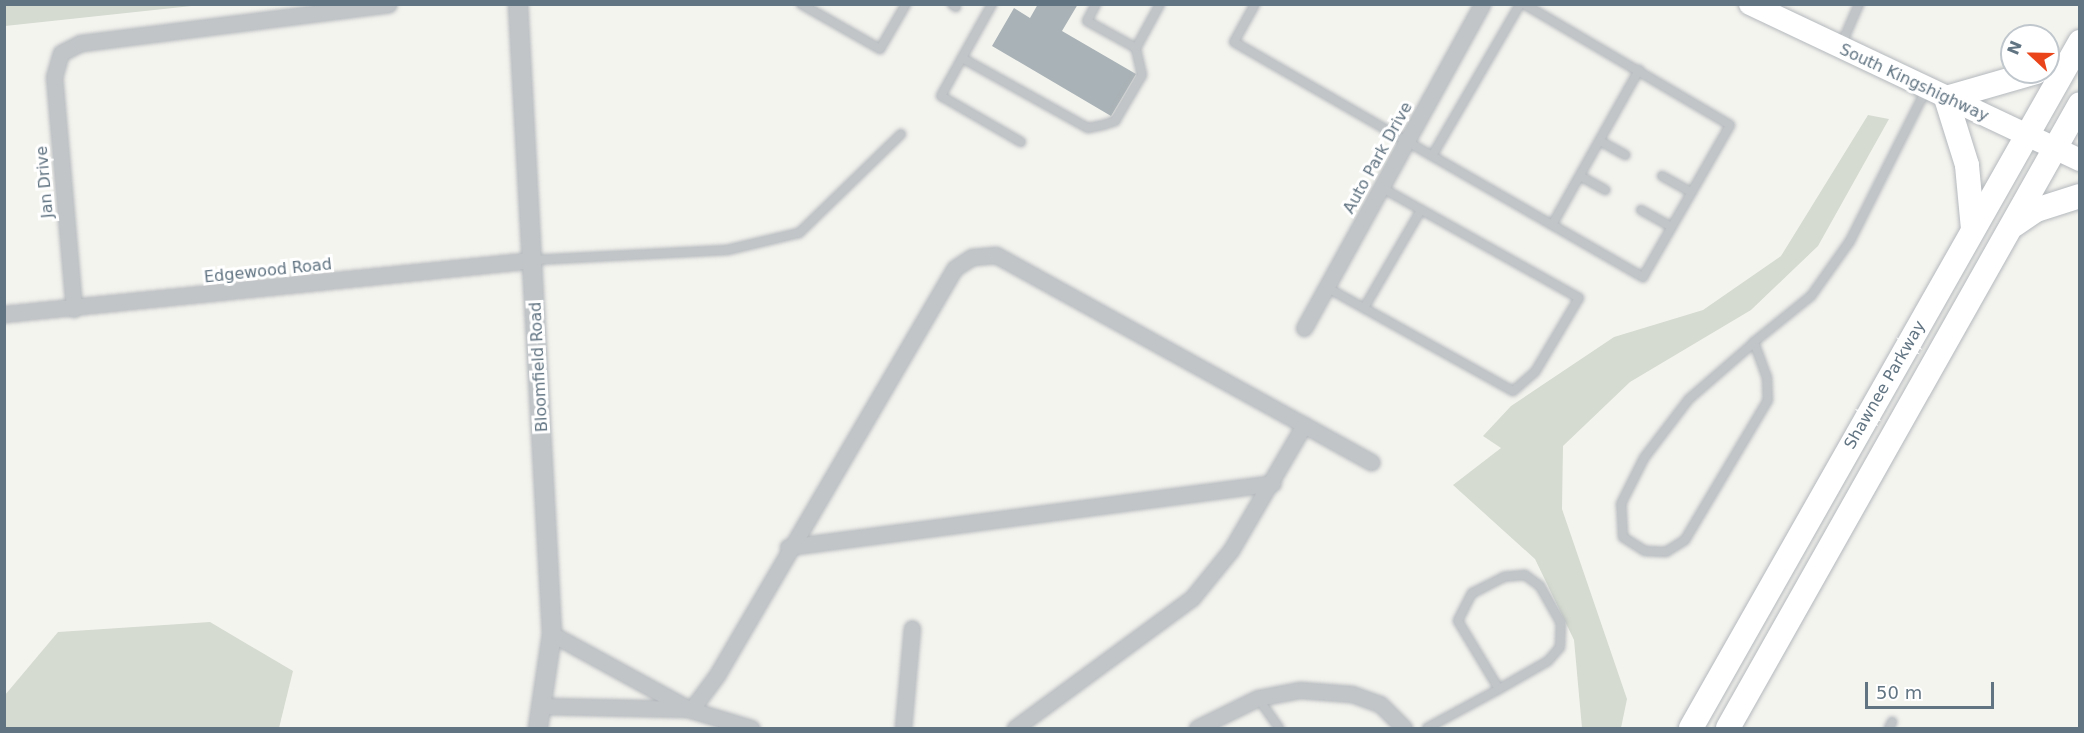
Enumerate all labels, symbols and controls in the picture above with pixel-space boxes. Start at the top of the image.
north arrow [2000,24,2060,84]
text: N [2003,38,2026,58]
street label: South Kingshighway [1836,40,1992,126]
street label: Auto Park Drive [1339,99,1417,217]
street label: Jan Drive [32,145,58,219]
street label: Edgewood Road [203,255,333,287]
street label: Bloomfield Road [526,301,552,433]
street label: Shawnee Parkway [1840,317,1930,453]
scale bar [1868,670,1997,708]
text: 50 m [1876,682,1922,703]

